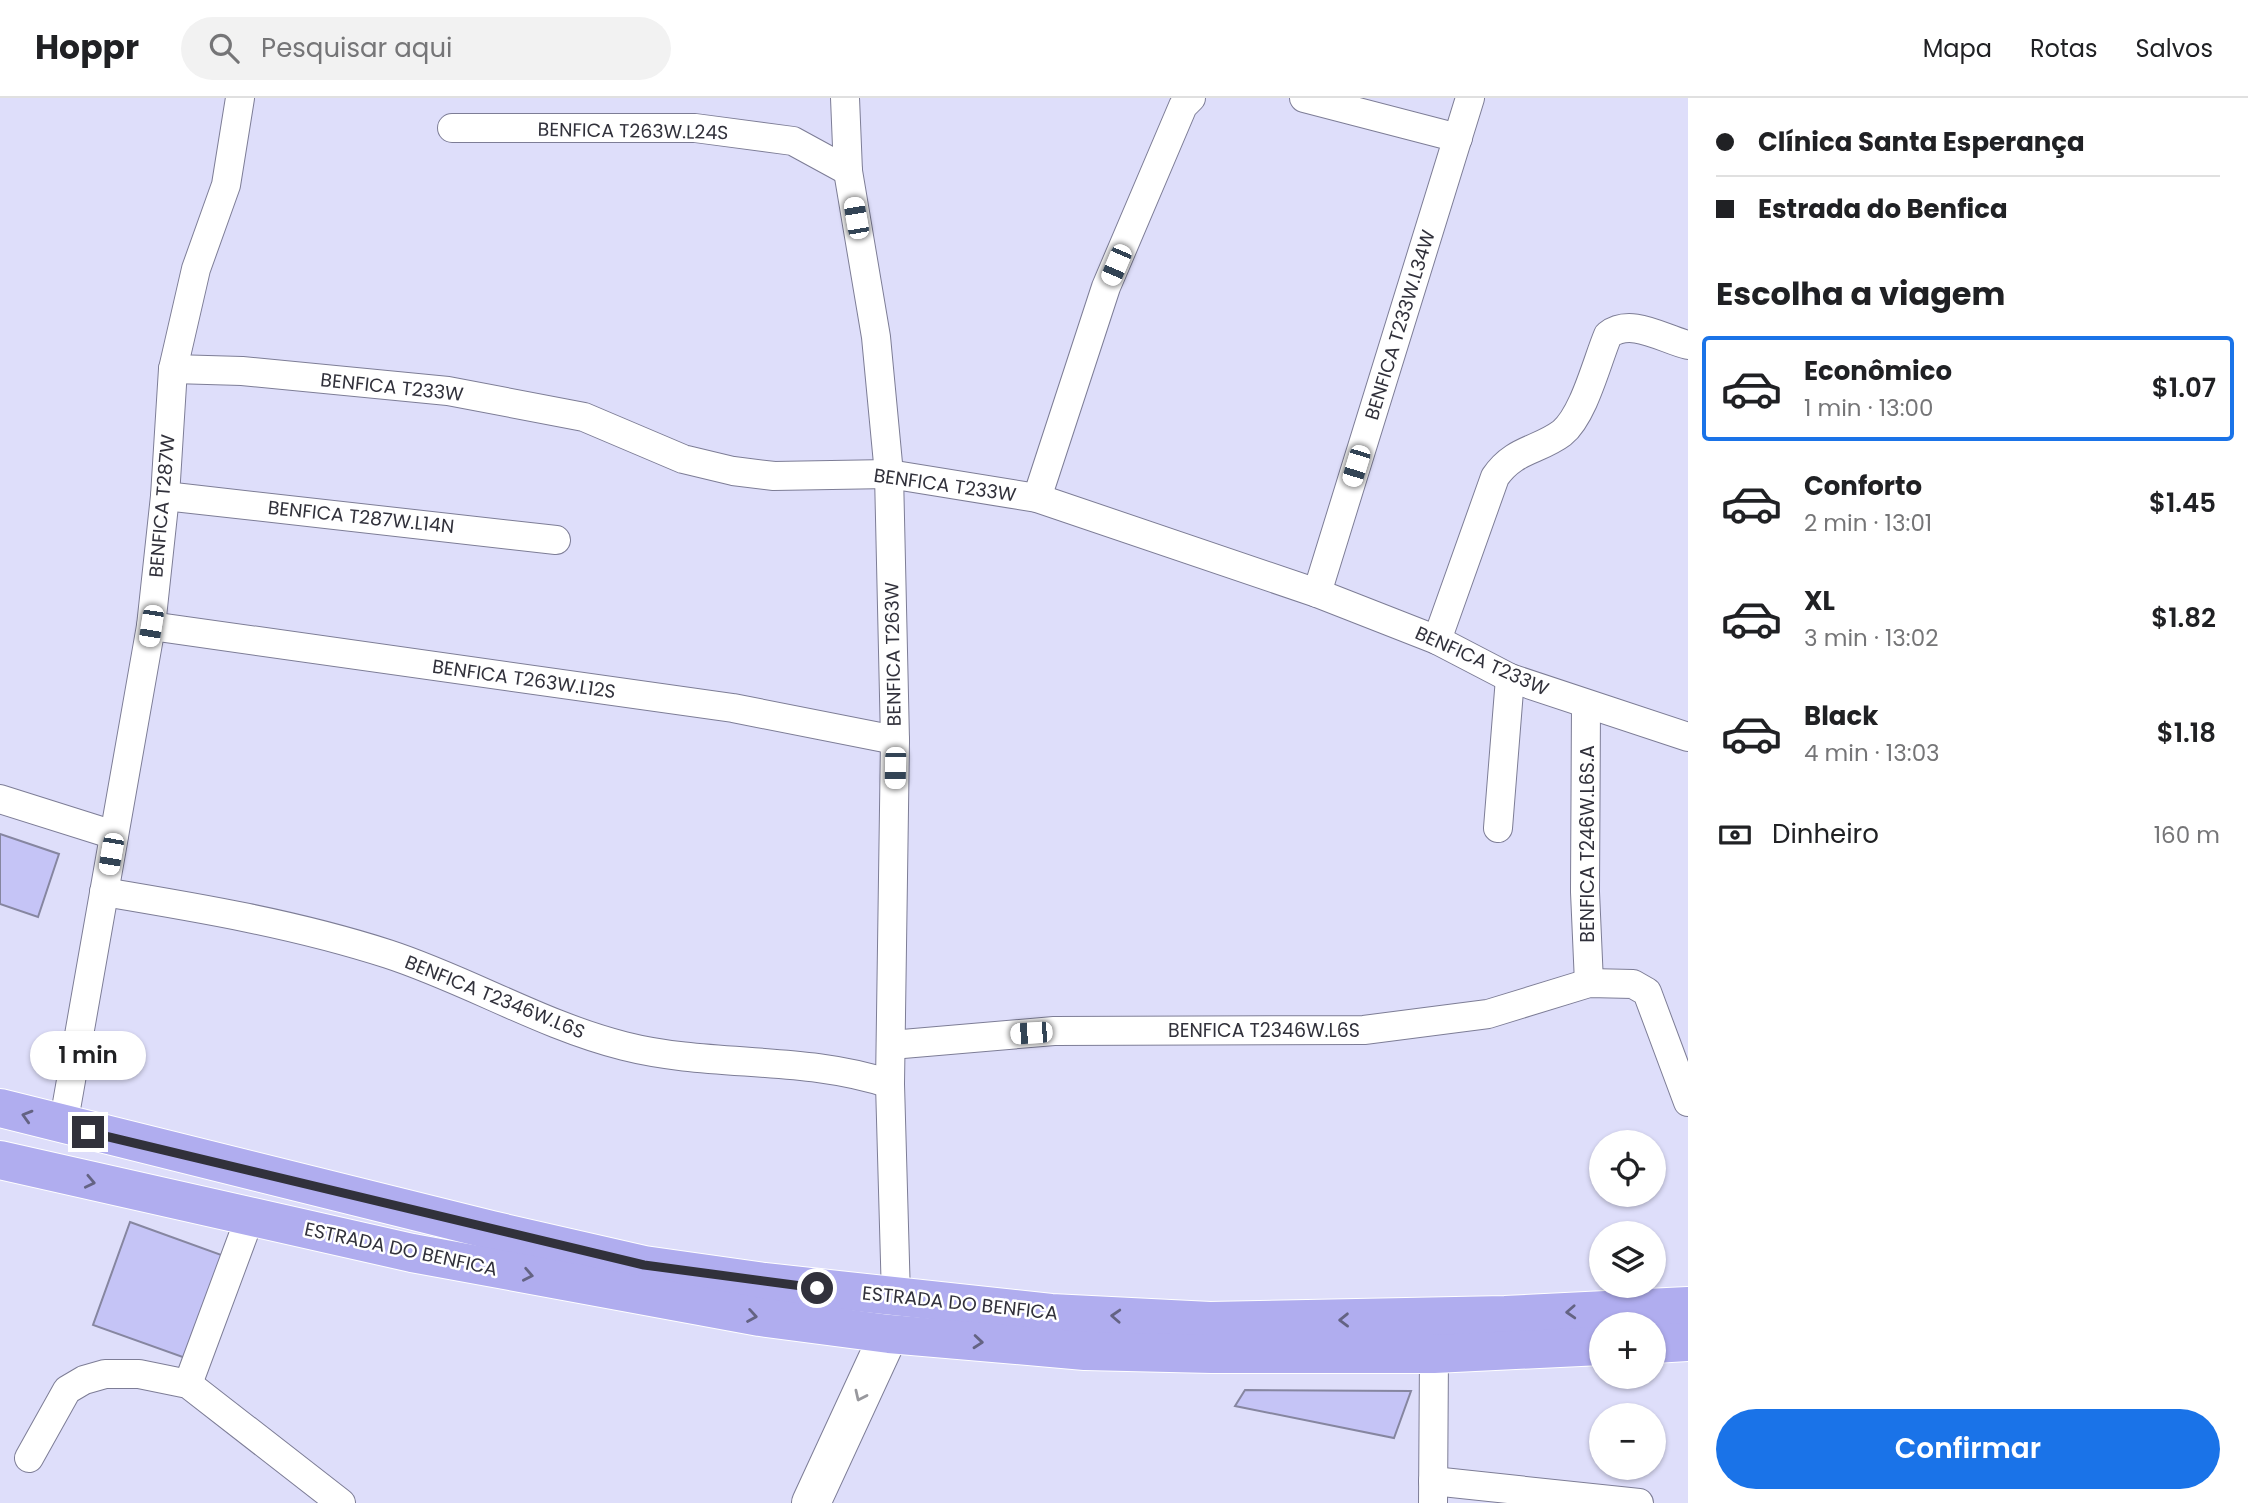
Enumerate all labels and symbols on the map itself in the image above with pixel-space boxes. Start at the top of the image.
street label: BENFICA T263W.L24S [537,116,729,146]
car [843,195,870,241]
street label: BENFICA T233W.L34W [1358,226,1442,423]
car [1099,242,1134,288]
street label: BENFICA T233W [319,366,465,408]
street label: BENFICA T287W [142,433,182,579]
car [1340,443,1373,489]
street label: BENFICA T233W [872,462,1018,508]
street label: BENFICA T287W.L14N [266,494,456,540]
street label: BENFICA T263W [878,581,908,727]
car [138,604,165,648]
street label: BENFICA T233W [1411,619,1554,703]
street label: BENFICA T263W.L12S [431,653,617,705]
street label: BENFICA T246W.L6S.A [1574,745,1601,943]
car [885,747,906,789]
car [98,831,125,877]
street label: BENFICA T2346W.L6S [401,949,589,1045]
street label: BENFICA T2346W.L6S [1168,1017,1360,1044]
car [1010,1021,1053,1045]
callout: 1 min [30,1030,146,1080]
one-way arrow [22,1110,34,1124]
route end [72,1116,104,1148]
one-way arrow [84,1174,96,1189]
street label: ESTRADA DO BENFICA [302,1215,500,1283]
one-way arrow [522,1267,534,1282]
route start [801,1272,833,1304]
street label: ESTRADA DO BENFICA [861,1279,1059,1327]
one-way arrow [1565,1304,1576,1319]
one-way arrow [746,1307,758,1322]
one-way arrow [1110,1309,1121,1324]
one-way arrow [1338,1312,1349,1327]
one-way arrow [973,1334,984,1349]
one-way arrow [854,1389,868,1401]

